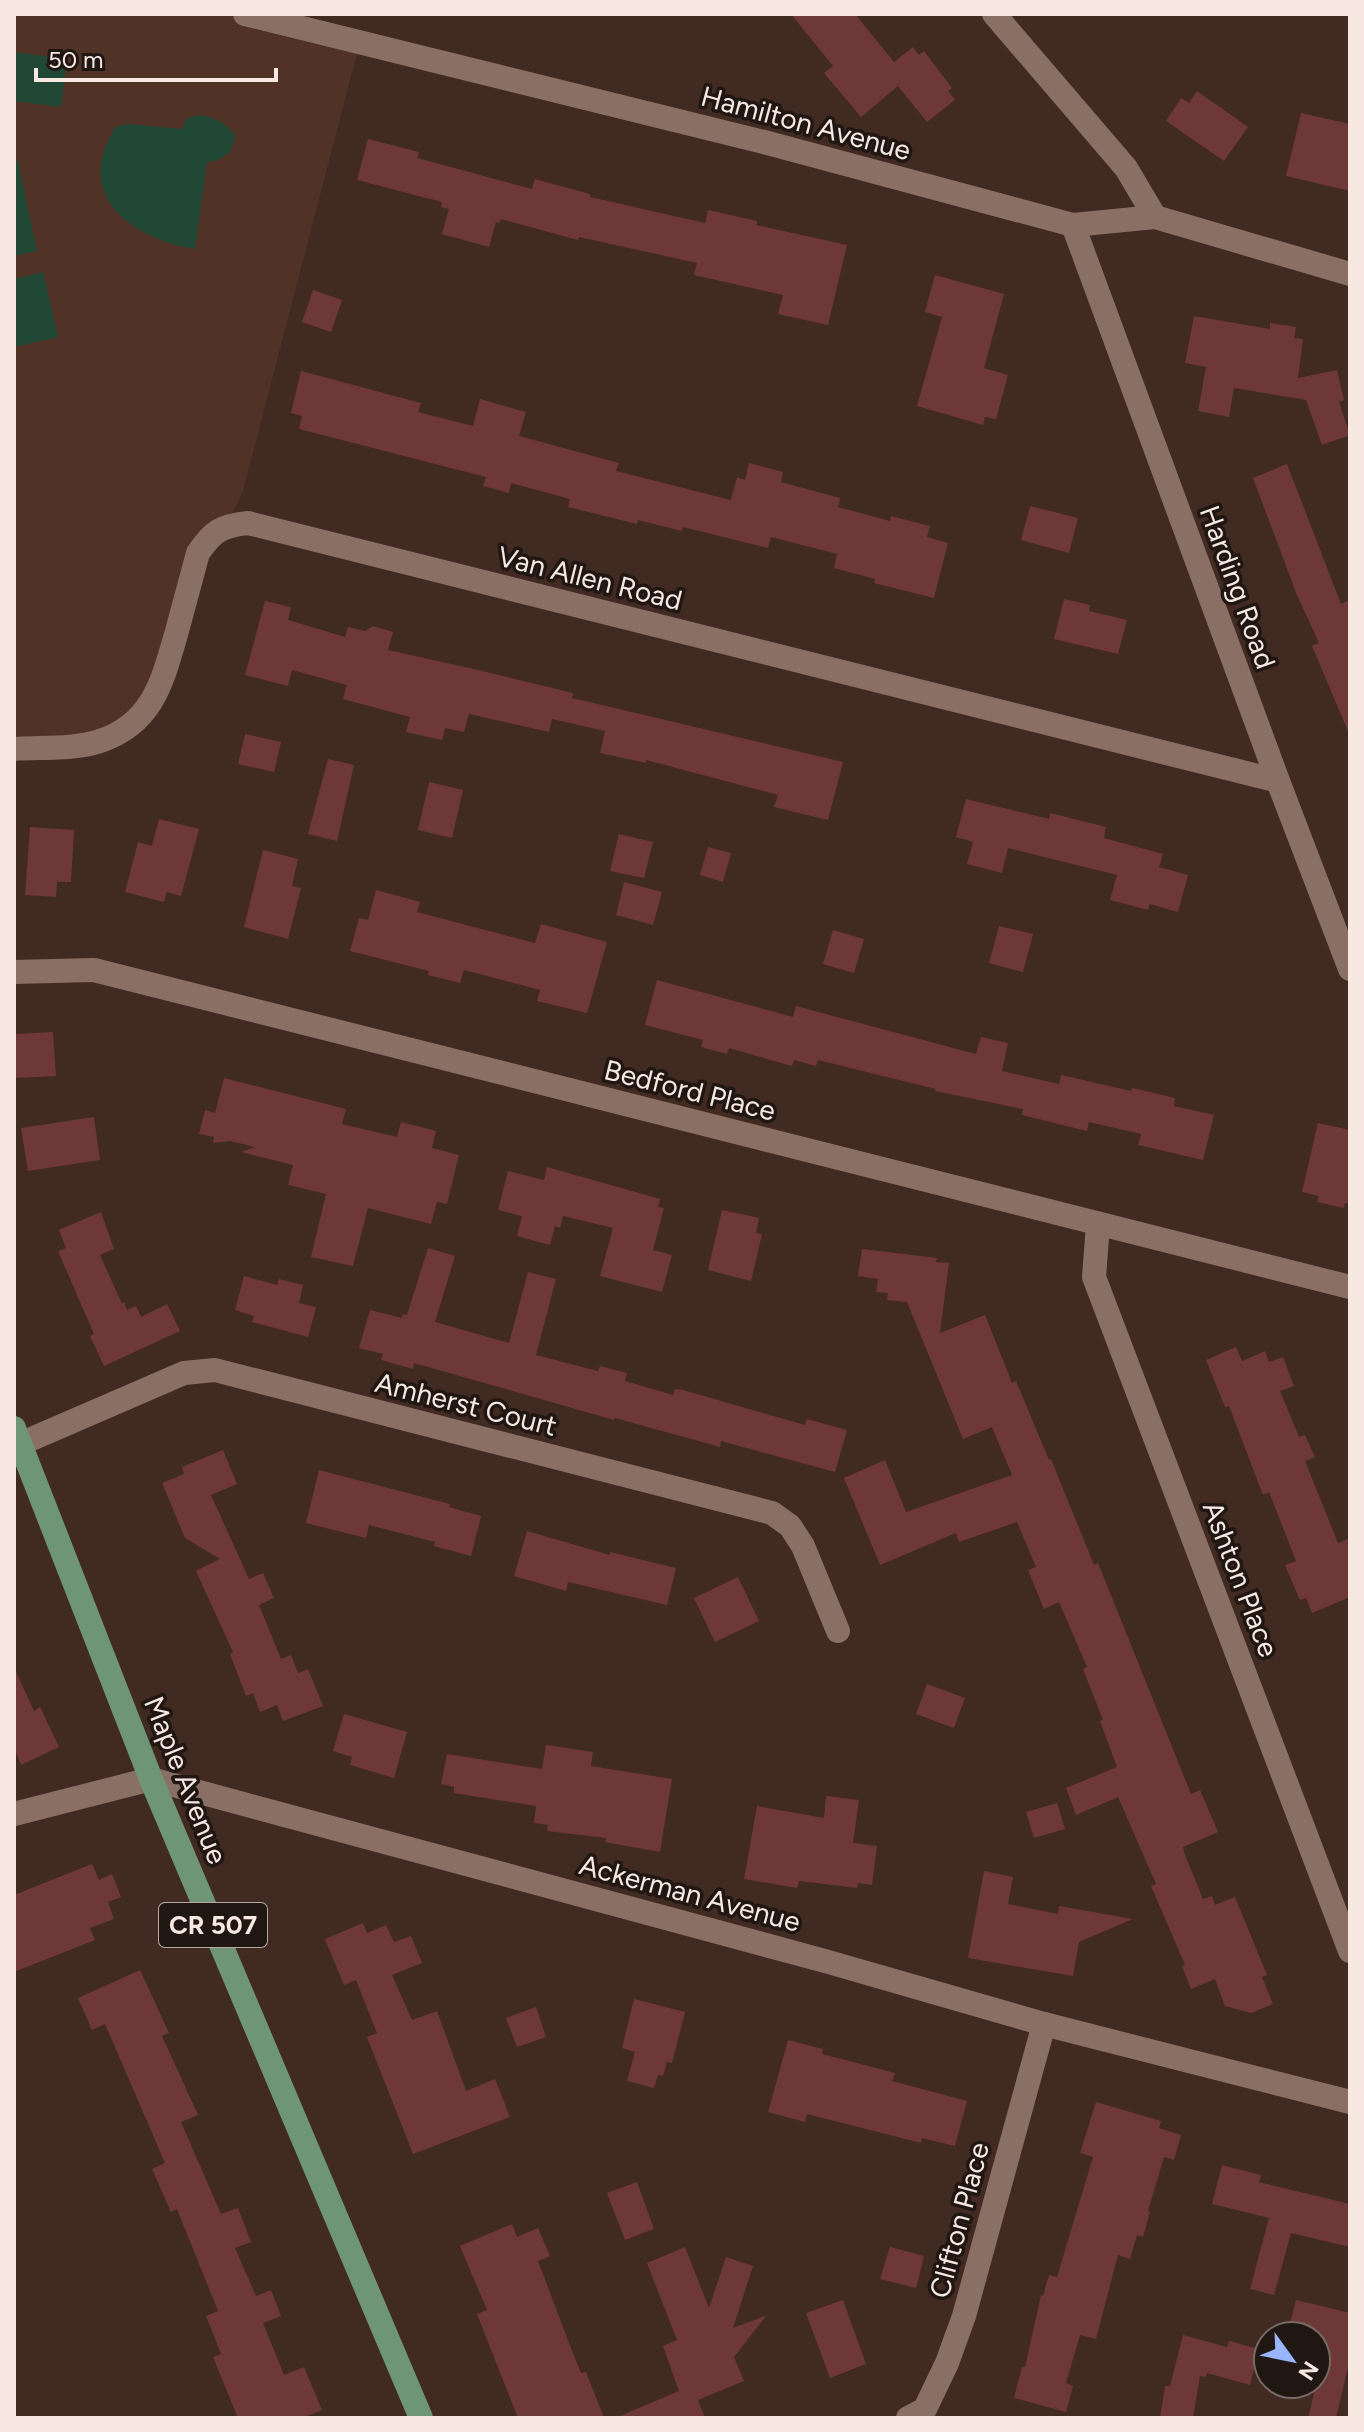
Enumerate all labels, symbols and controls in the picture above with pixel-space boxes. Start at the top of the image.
scale bar [36,32,276,82]
text: 50 m [48,45,104,74]
street label: Hamilton Avenue [697,79,915,167]
street label: Harding Road [1193,501,1283,673]
street label: Van Allen Road [494,539,686,617]
street label: Bedford Place [601,1052,779,1128]
street label: Amherst Court [372,1365,560,1443]
street label: Ashton Place [1196,1496,1286,1662]
street label: Maple Avenue [137,1691,235,1869]
street label: Ackerman Avenue [576,1847,804,1939]
road number: CR 507 [159,1903,267,1947]
street label: Clifton Place [922,2139,996,2301]
north arrow [1252,2320,1332,2400]
text: N [1292,2356,1324,2385]

